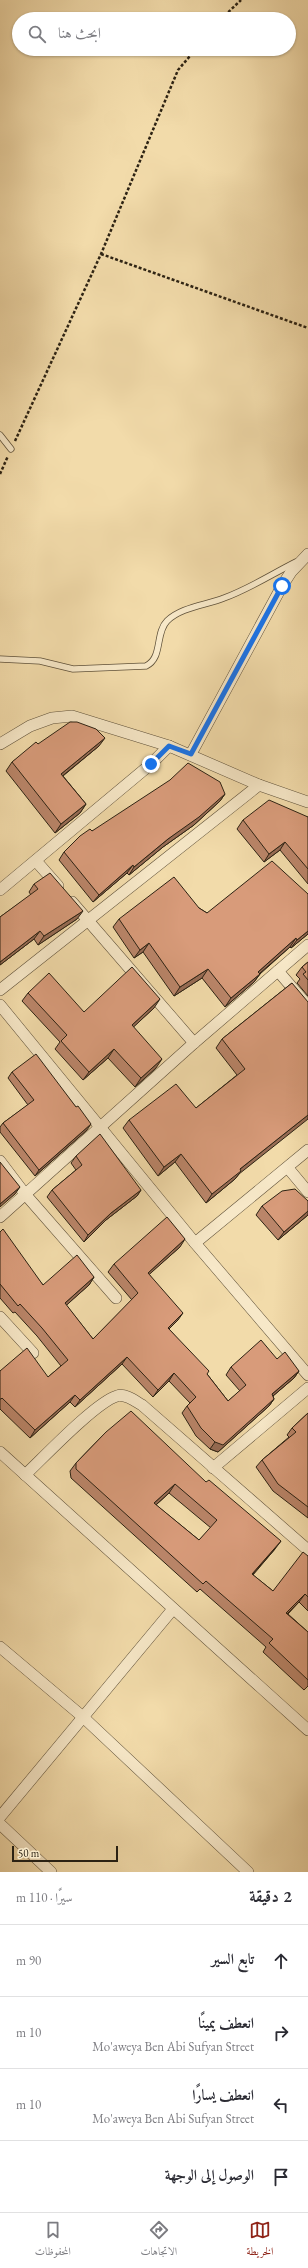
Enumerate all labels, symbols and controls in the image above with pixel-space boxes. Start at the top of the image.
search box [12,12,296,56]
icon: search [26,23,48,45]
text: ابحث هنا [58,23,101,42]
route start [273,577,291,595]
route end [142,755,160,773]
scale bar [12,1844,118,1863]
text: 50 m [18,1846,39,1860]
text: 2 دقيقة [249,1885,292,1907]
text: سيرًا · 110 m [16,1889,73,1906]
text: تابع السير [211,1949,254,1968]
icon: ahead [270,1950,292,1972]
text: 90 m [16,1952,41,1969]
text: انعطف يمينًا [198,2013,254,2032]
icon: right [270,2022,292,2044]
text: 10 m [16,2024,41,2041]
text: Mo'aweya Ben Abi Sufyan Street [92,2038,254,2055]
text: انعطف يسارًا [192,2085,254,2104]
icon: left [270,2094,292,2116]
text: 10 m [16,2096,41,2113]
text: Mo'aweya Ben Abi Sufyan Street [92,2110,254,2127]
text: الوصول إلى الوجهة [165,2165,254,2184]
icon: arrive [270,2166,292,2188]
tab: المحفوظات [35,2219,71,2262]
tab: الاتجاهات [140,2219,177,2262]
tab: الخريطة [247,2219,273,2262]

